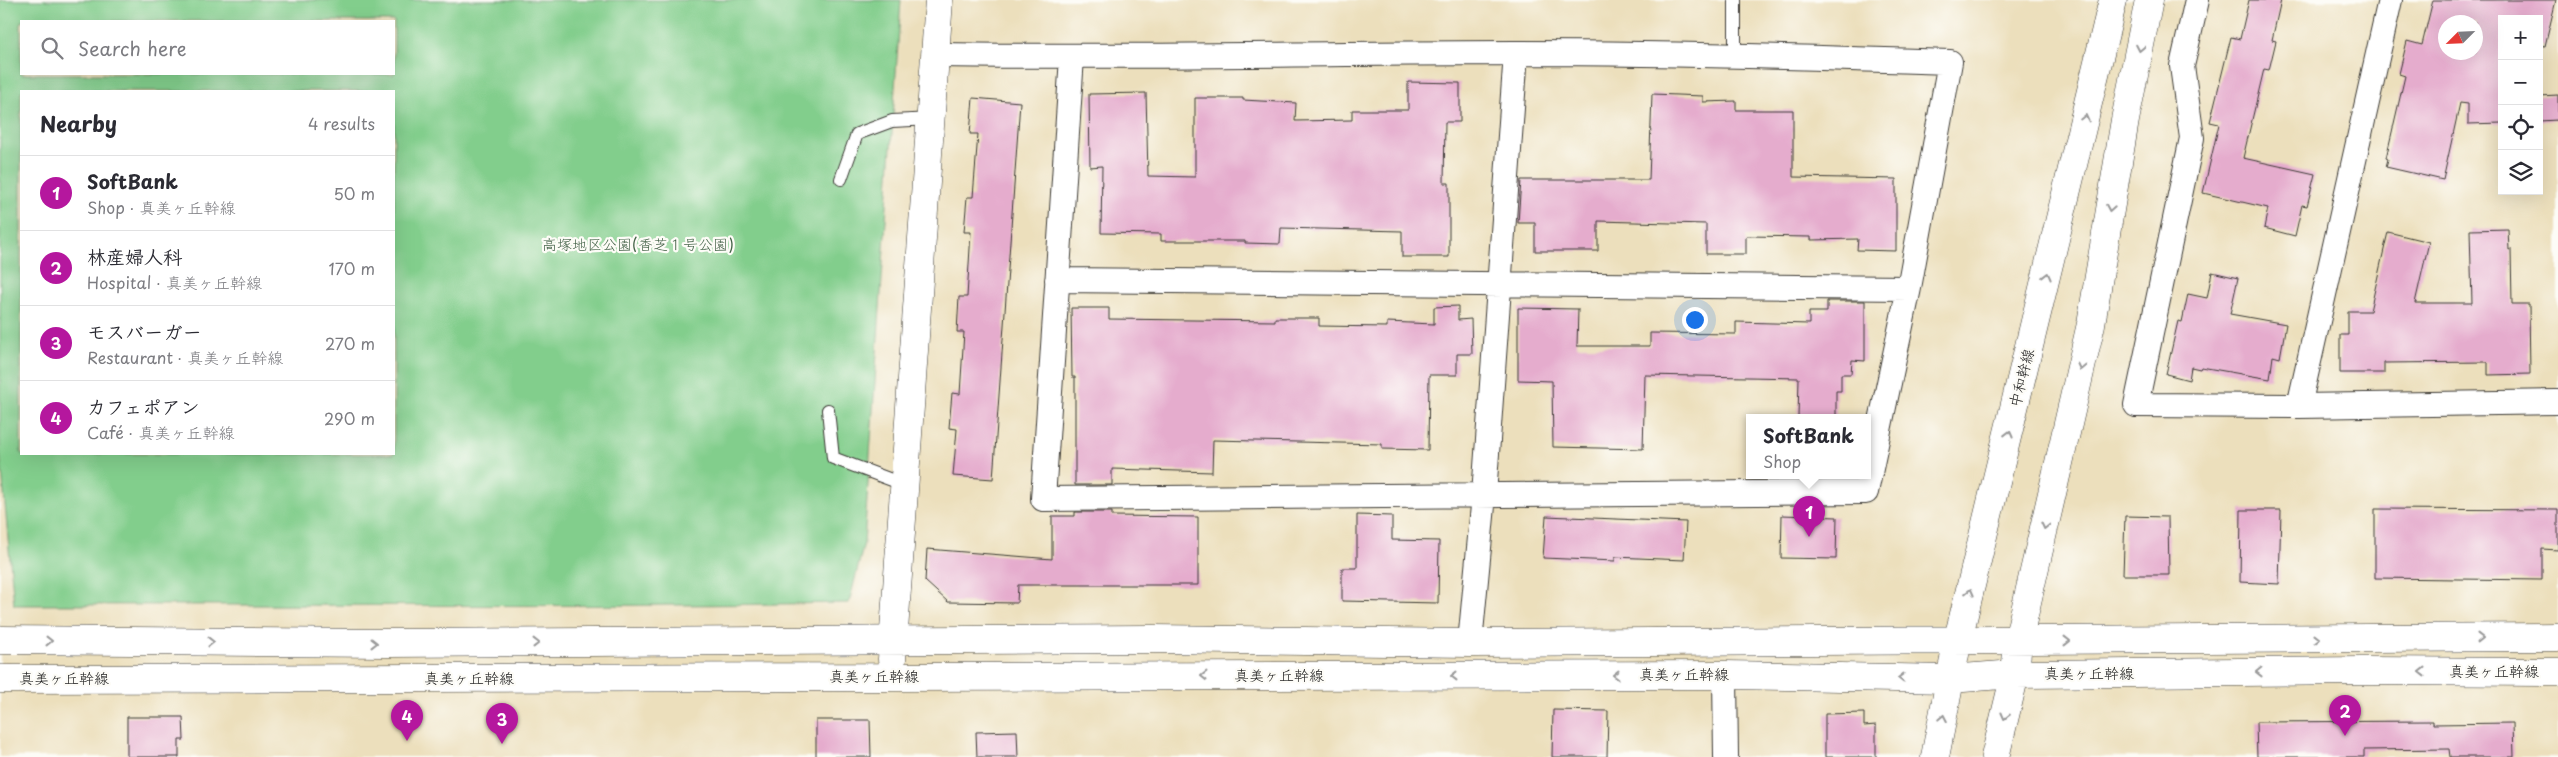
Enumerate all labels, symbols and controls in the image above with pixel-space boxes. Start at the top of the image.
north arrow [2438,15,2483,60]
map controls [2498,15,2543,195]
button: + [2498,15,2543,60]
search box [20,20,395,75]
icon: search [38,34,66,62]
text: Search here [78,34,187,62]
one-way arrow [2135,43,2146,52]
button: − [2498,60,2543,105]
button: locate [2498,105,2543,150]
text: Nearby [40,107,117,139]
text: 4 results [308,111,375,135]
one-way arrow [2079,114,2090,123]
button: layers [2498,150,2543,195]
text: SoftBank [87,167,178,195]
text: 1 [52,181,60,205]
text: 50 m [334,181,375,205]
text: Shop · 真美ヶ丘幹線 [87,195,236,219]
one-way arrow [2106,203,2116,212]
park label: 高塚地区公園(香芝１号公園) [542,232,734,255]
text: 林産婦人科 [87,242,182,270]
text: 2 [50,256,62,280]
text: 170 m [329,256,375,280]
text: Hospital · 真美ヶ丘幹線 [87,270,262,294]
one-way arrow [2041,272,2052,281]
your location [1682,307,1708,333]
text: モスバーガー [87,317,201,345]
text: 3 [51,331,61,355]
text: 270 m [325,331,375,355]
text: Restaurant · 真美ヶ丘幹線 [87,345,283,369]
street label: 中和幹線 [2002,346,2039,410]
one-way arrow [2076,363,2087,372]
text: カフェポアン [87,392,199,420]
text: 4 [51,406,61,430]
text: 290 m [324,406,375,430]
popup [1746,414,1871,479]
text: Café · 真美ヶ丘幹線 [87,420,234,444]
text: SoftBank [1763,421,1854,449]
one-way arrow [2003,430,2014,439]
text: Shop [1763,449,1801,473]
pin: 1 [1793,496,1825,537]
one-way arrow [2040,521,2050,530]
one-way arrow [1964,587,1975,596]
one-way arrow [2476,633,2484,643]
one-way arrow [2314,634,2321,644]
one-way arrow [45,636,53,646]
one-way arrow [2064,636,2071,646]
one-way arrow [208,637,215,647]
one-way arrow [370,638,378,648]
one-way arrow [532,638,540,648]
street label: 真美ヶ丘幹線 [2449,659,2539,682]
street label: 真美ヶ丘幹線 [2044,661,2134,684]
street label: 真美ヶ丘幹線 [1639,662,1729,685]
street label: 真美ヶ丘幹線 [1234,663,1324,686]
street label: 真美ヶ丘幹線 [829,664,919,687]
street label: 真美ヶ丘幹線 [19,666,109,689]
street label: 真美ヶ丘幹線 [424,666,514,689]
one-way arrow [2418,666,2426,677]
one-way arrow [2255,667,2263,677]
one-way arrow [1612,670,1620,680]
one-way arrow [1199,671,1207,681]
one-way arrow [1449,671,1457,681]
one-way arrow [1897,673,1905,684]
pin: 2 [2329,695,2361,736]
pin: 4 [391,700,423,741]
pin: 3 [486,703,518,744]
one-way arrow [2000,711,2011,720]
one-way arrow [1937,714,1947,723]

